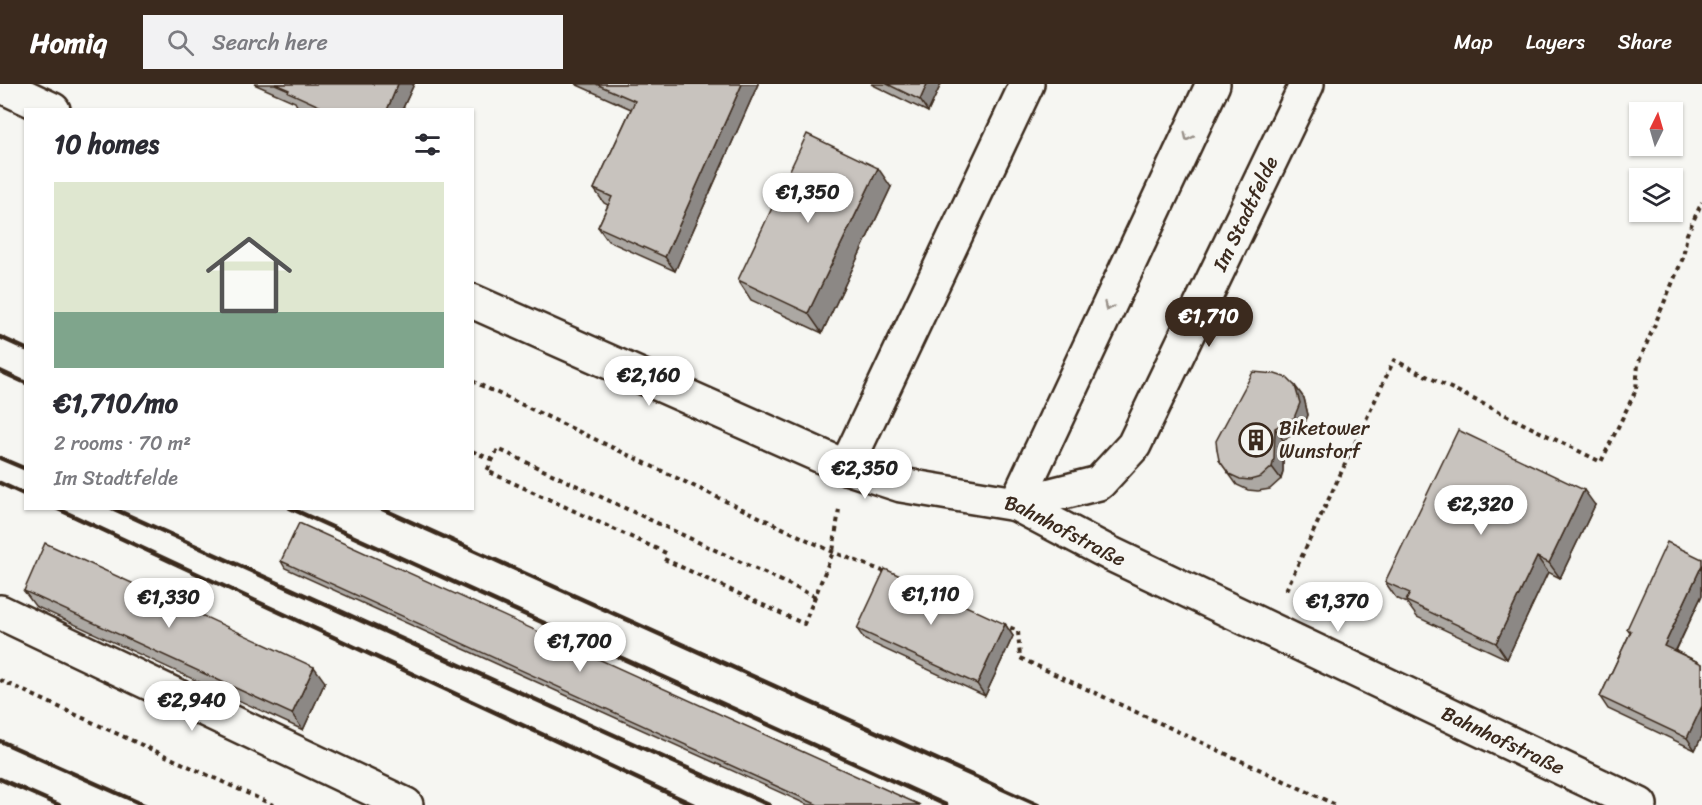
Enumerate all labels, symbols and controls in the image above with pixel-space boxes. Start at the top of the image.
search box [143,15,563,69]
text: Homiq [30,18,107,67]
text: Search here [212,23,328,62]
text: Map [1454,23,1493,61]
text: Layers [1526,23,1585,61]
text: Share [1618,23,1672,61]
icon: search [164,26,197,59]
north arrow [1629,102,1683,156]
map controls [1629,102,1683,222]
text: 10 homes [54,121,159,167]
icon: filters [411,128,444,161]
one-way arrow [1184,130,1196,141]
street label: Im Stadtfelde [1202,150,1288,278]
button: layers [1629,168,1683,222]
pin: €1,350 [759,173,857,224]
text: €1,350 [776,175,840,210]
icon: home [195,221,303,329]
pin: €1,710 [1160,297,1258,348]
text: €1,710 [1179,299,1239,334]
one-way arrow [1104,300,1116,311]
pin: €2,160 [600,356,698,407]
text: €2,160 [618,358,680,393]
text: €1,710/mo [54,380,178,426]
place label: Biketower Wunstorf [1279,411,1371,469]
building icon: Biketower Wunstorf [1238,422,1274,458]
text: 2 rooms · 70 m² [54,426,191,461]
pin: €2,350 [816,449,914,500]
text: €2,350 [832,451,898,486]
text: Im Stadtfelde [54,461,178,496]
street label: Bahnhofstraße [1002,485,1132,576]
pin: €2,320 [1432,485,1530,536]
text: €2,320 [1448,487,1514,522]
pin: €1,110 [882,575,980,626]
text: €1,110 [902,577,960,612]
pin: €1,330 [120,578,218,629]
text: €1,330 [138,580,200,615]
pin: €1,370 [1289,582,1387,633]
text: €1,370 [1307,584,1369,619]
pin: €1,700 [531,622,629,673]
text: €1,700 [548,624,612,659]
pin: €2,940 [143,681,241,732]
text: €2,940 [158,683,226,718]
street label: Bahnhofstraße [1436,696,1571,784]

